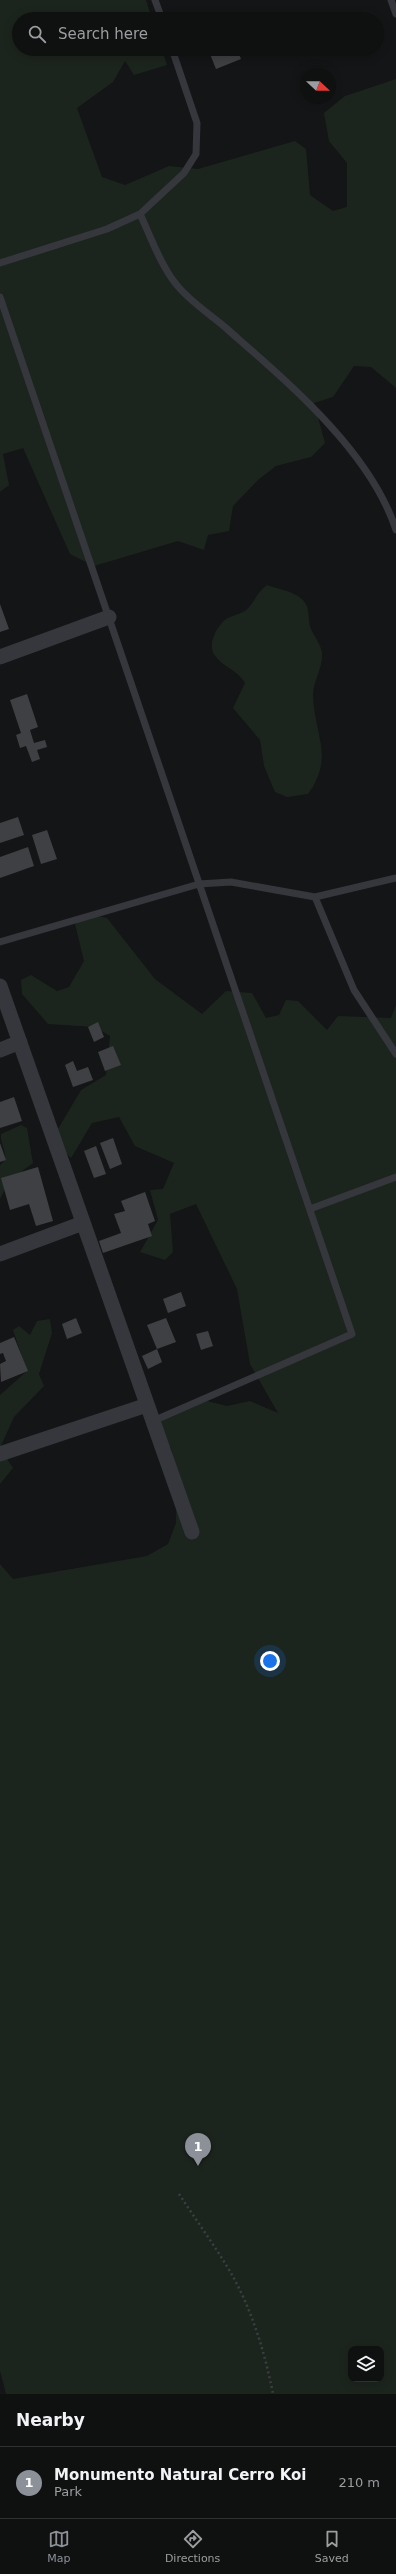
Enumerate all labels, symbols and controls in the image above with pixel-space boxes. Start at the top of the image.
search box [12,12,384,56]
icon: search [26,23,48,45]
text: Search here [58,25,148,43]
north arrow [300,68,336,104]
your location [260,1651,280,1671]
pin: 1 [185,2133,211,2166]
map controls [348,2346,384,2382]
button: layers [348,2346,384,2382]
text: Nearby [16,2410,85,2430]
text: Monumento Natural Cerro Koi [54,2466,307,2484]
text: 1 [24,2475,34,2490]
text: 210 m [338,2475,380,2490]
text: Park [54,2484,82,2499]
tab: Map [47,2528,70,2565]
tab: Directions [165,2528,220,2565]
tab: Saved [315,2528,349,2565]

